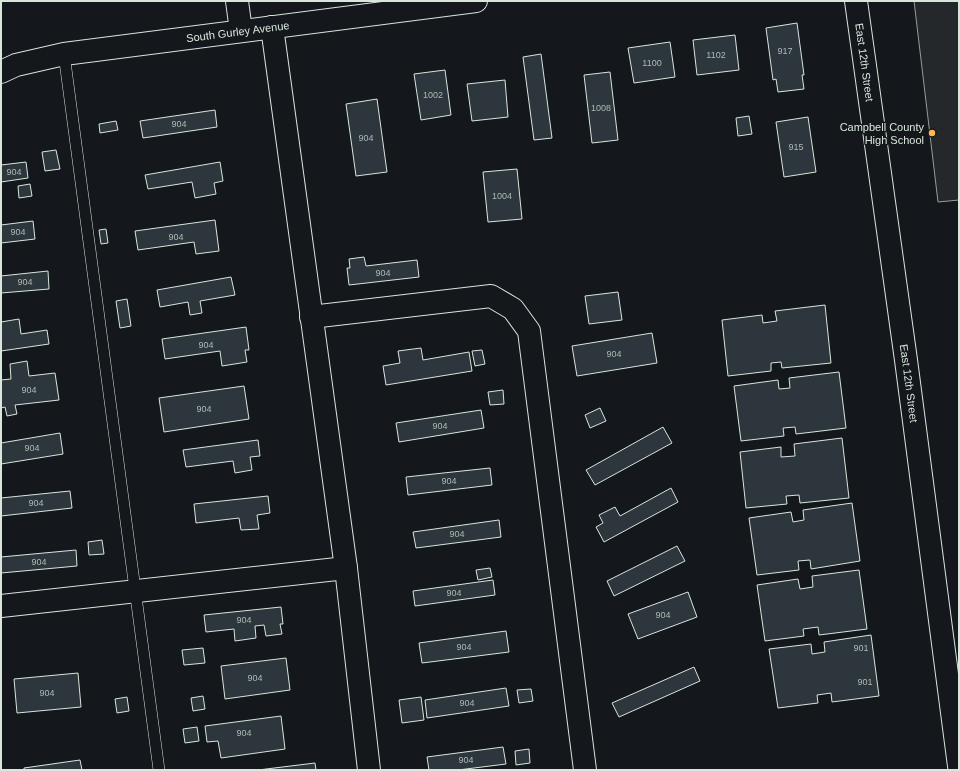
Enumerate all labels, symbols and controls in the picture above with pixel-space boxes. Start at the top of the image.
street label: South Gurley Avenue [185,19,290,44]
street label: East 12th Street [853,22,876,102]
house number: 917 [777,46,793,56]
house number: 1102 [706,50,726,60]
house number: 1100 [642,58,662,68]
house number: 1002 [423,90,443,100]
house number: 1008 [591,103,611,113]
house number: 904 [171,119,187,129]
place label: Campbell County High School [840,121,924,146]
marker: Campbell County High School [927,128,937,138]
house number: 904 [358,133,374,143]
house number: 915 [788,142,804,152]
house number: 904 [6,167,22,177]
house number: 1004 [492,191,512,201]
house number: 904 [10,227,26,237]
house number: 904 [168,232,184,242]
house number: 904 [375,268,391,278]
house number: 904 [17,277,33,287]
house number: 904 [198,340,214,350]
street label: East 12th Street [898,343,920,423]
house number: 904 [606,349,622,359]
house number: 904 [21,385,37,395]
house number: 904 [196,404,212,414]
house number: 904 [432,421,448,431]
house number: 904 [24,443,40,453]
house number: 904 [441,476,457,486]
house number: 904 [28,498,44,508]
house number: 904 [449,529,465,539]
house number: 904 [31,557,47,567]
house number: 904 [446,588,462,598]
house number: 904 [655,610,671,620]
house number: 904 [236,615,252,625]
house number: 904 [456,642,472,652]
house number: 901 [853,643,869,653]
house number: 904 [247,673,263,683]
house number: 901 [857,677,873,687]
house number: 904 [39,688,55,698]
house number: 904 [459,698,475,708]
house number: 904 [236,728,252,738]
house number: 904 [458,755,474,765]

